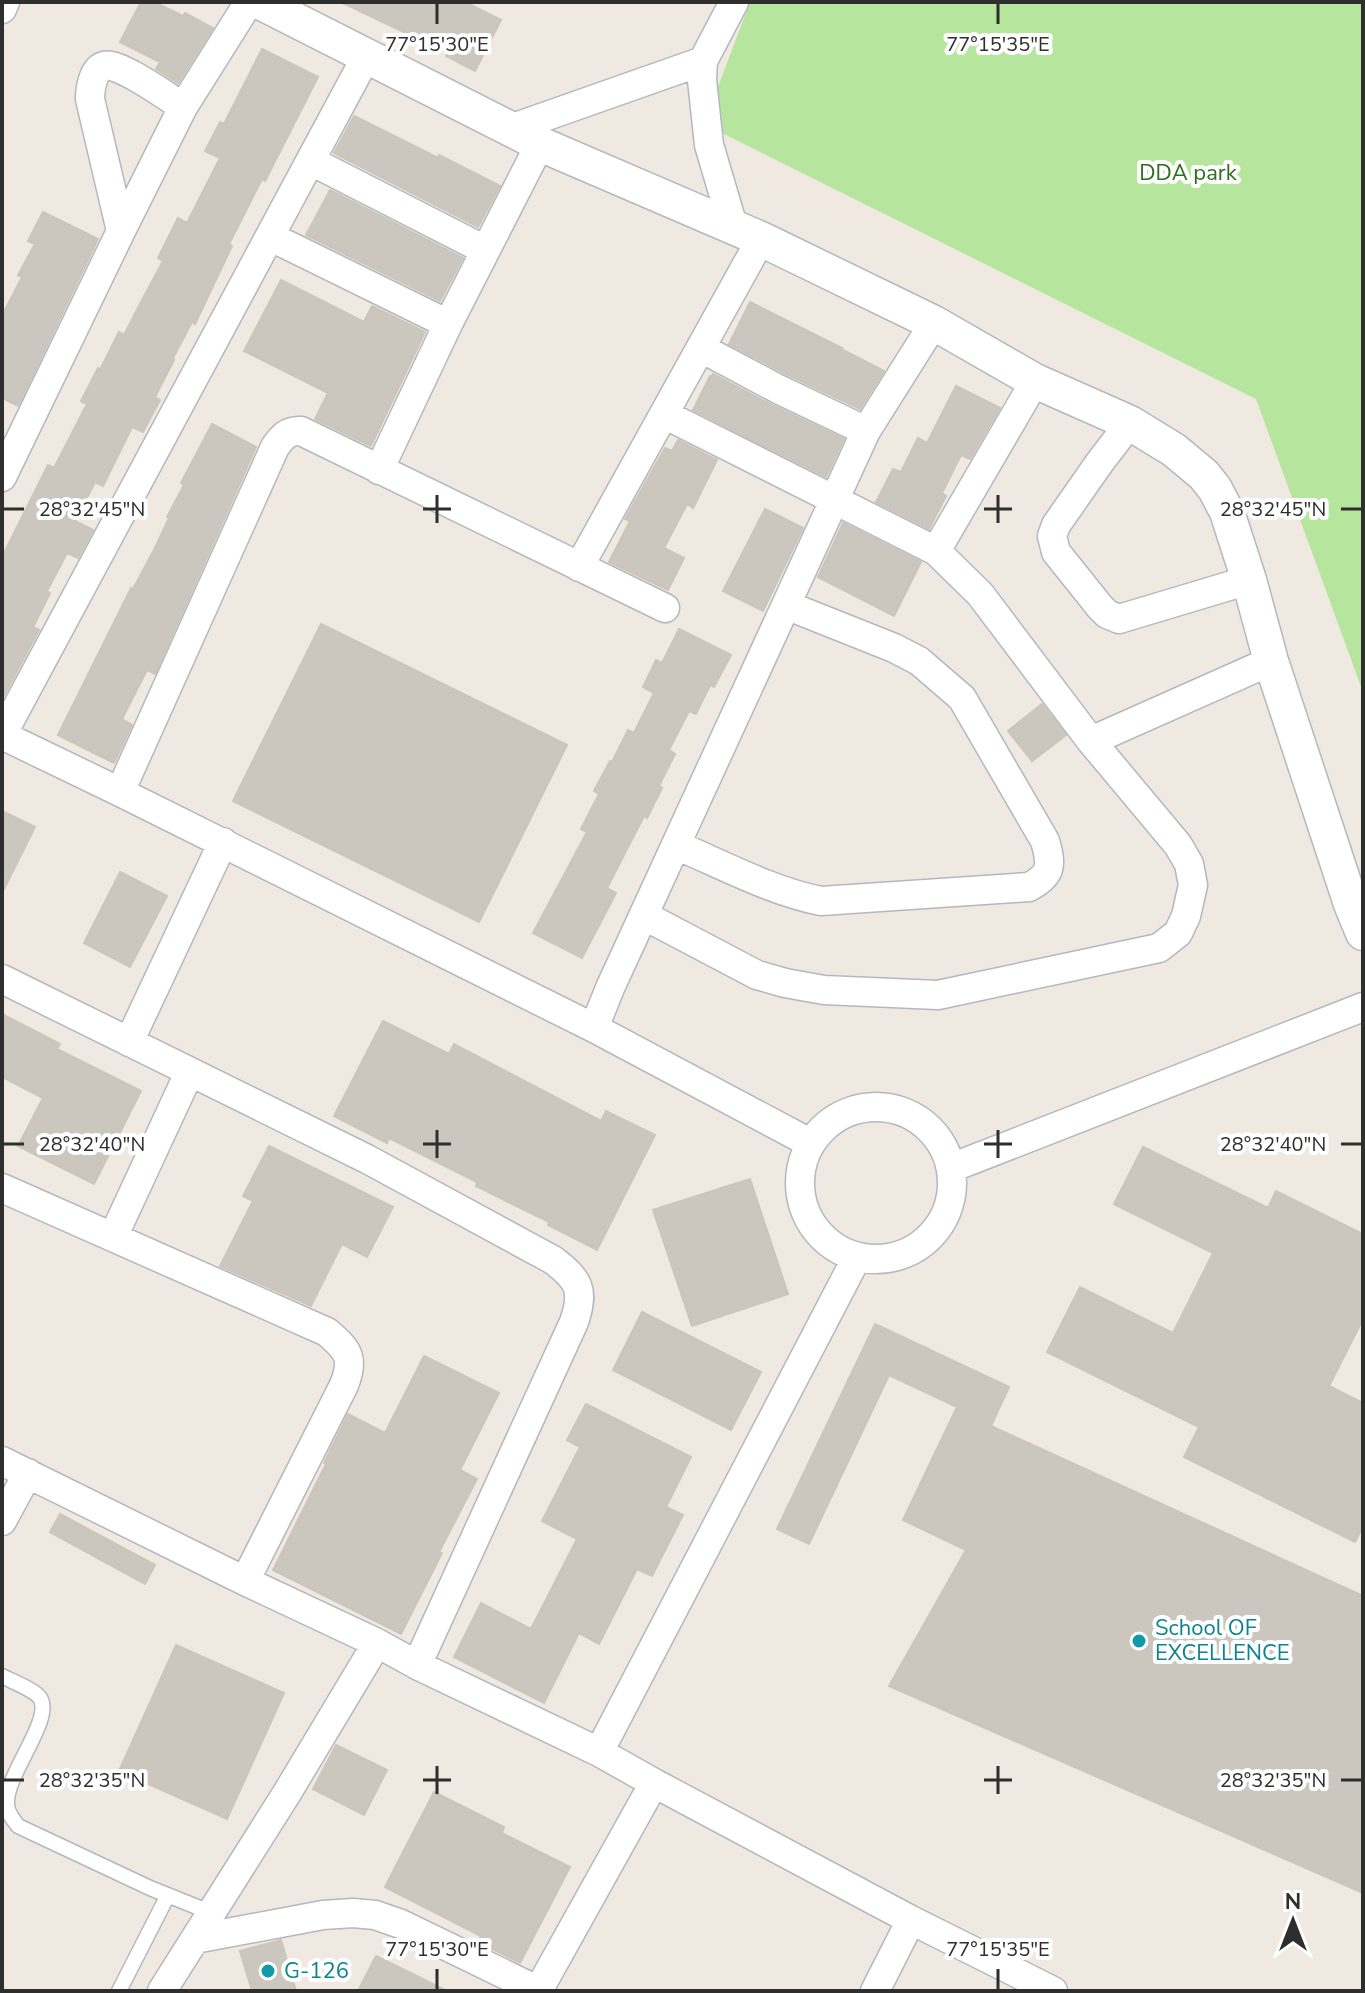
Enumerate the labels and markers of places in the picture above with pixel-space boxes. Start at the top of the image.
place label: School OF EXCELLENCE [1155,1613,1290,1668]
marker: School OF EXCELLENCE [1130,1632,1148,1650]
place label: G-126 [284,1956,349,1986]
marker: G-126 [259,1962,277,1980]

